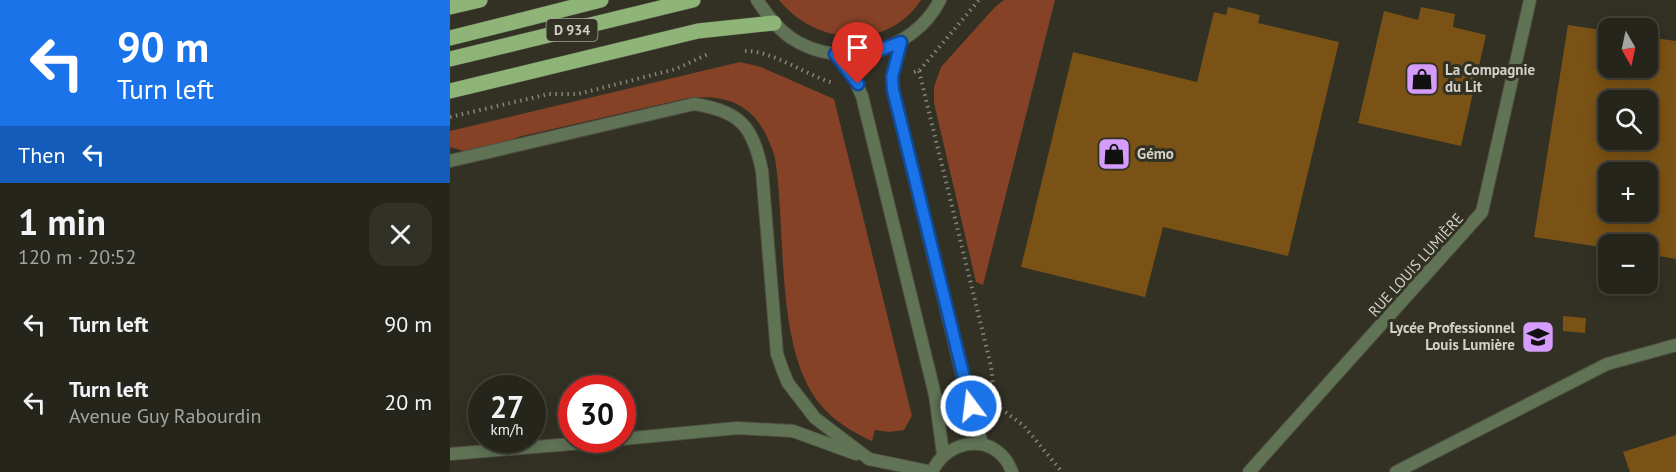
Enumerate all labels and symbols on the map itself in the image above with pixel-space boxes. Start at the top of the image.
north arrow [1598,18,1658,78]
road number: D 934 [546,19,598,41]
pin [832,22,883,84]
place label: La Compagnie du Lit [1445,60,1536,96]
shop icon: La Compagnie du Lit [1404,61,1440,97]
shop icon: Gémo [1096,136,1132,172]
place label: Gémo [1137,144,1174,163]
street label: RUE LOUIS LUMIÈRE [1364,209,1467,320]
place label: Lycée Professionnel Louis Lumière [1390,318,1516,354]
school or university icon: Lycée Professionnel Louis Lumière [1520,319,1556,355]
position arrow [939,374,1003,438]
speed limit sign: 30 [558,375,636,453]

